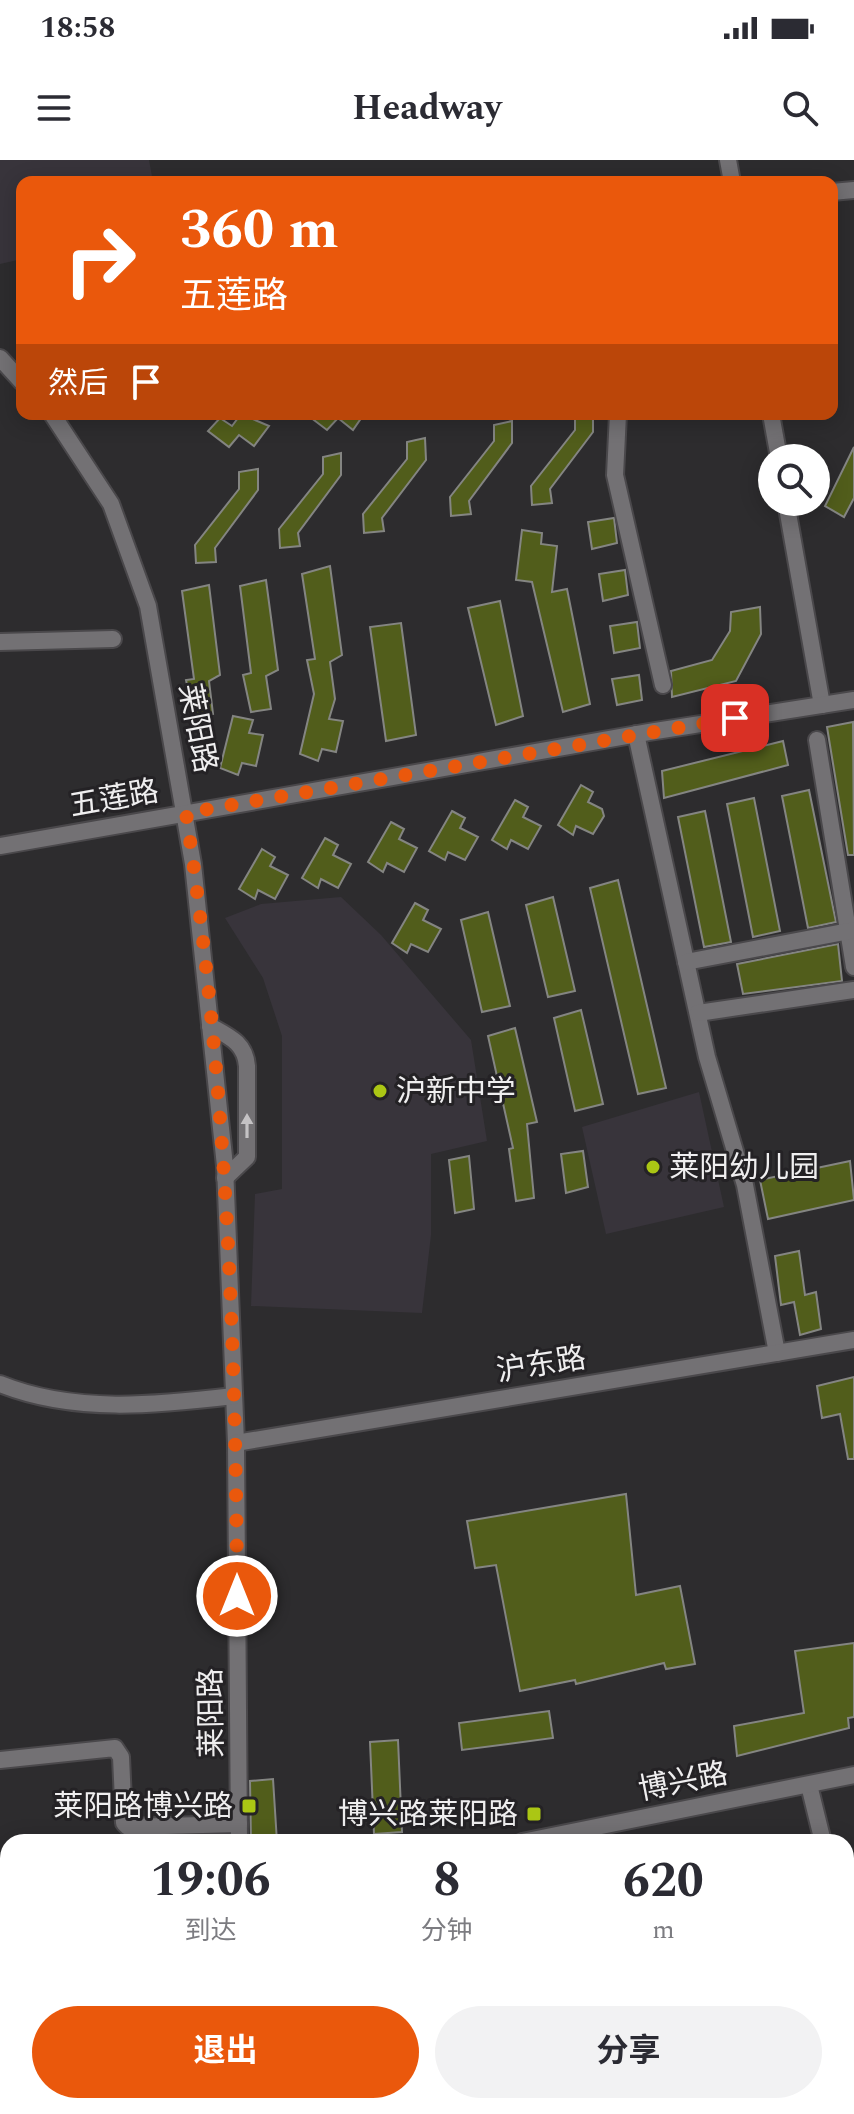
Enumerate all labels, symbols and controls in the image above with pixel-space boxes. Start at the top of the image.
text: 18:58 [40,5,115,51]
text: Headway [352,81,502,136]
icon: menu [32,86,76,130]
icon: search [778,86,822,130]
text: 360 m [180,188,339,273]
icon: right [48,208,152,312]
text: 五莲路 [180,269,288,324]
icon: arrive [124,360,168,404]
text: 然后 [48,361,108,407]
map controls [758,444,830,516]
button: search [758,444,830,516]
street label: 莱阳路 [166,680,228,777]
pin [701,684,769,752]
icon: arrive [713,696,757,740]
street label: 五莲路 [66,769,162,829]
place label: 沪新中学 [396,1069,516,1115]
marker: 沪新中学 [371,1082,389,1100]
one-way arrow [241,1113,253,1138]
place label: 莱阳幼儿园 [669,1145,819,1191]
marker: 莱阳幼儿园 [644,1158,662,1176]
street label: 沪东路 [493,1335,589,1395]
position arrow [195,1554,279,1638]
street label: 莱阳路 [188,1668,236,1758]
street label: 博兴路 [635,1751,732,1813]
place label: 莱阳路博兴路 [53,1784,233,1830]
place label: 博兴路莱阳路 [338,1792,518,1838]
marker: 莱阳路博兴路 [240,1797,258,1815]
marker: 博兴路莱阳路 [525,1805,543,1823]
text: 19:06 [150,1844,271,1917]
text: 8 [433,1844,460,1917]
text: 620 [623,1845,704,1918]
text: m [652,1910,675,1950]
text: 到达 [184,1911,236,1951]
text: 分钟 [421,1911,473,1951]
button: 退出 [32,2006,419,2098]
button: 分享 [435,2006,822,2098]

